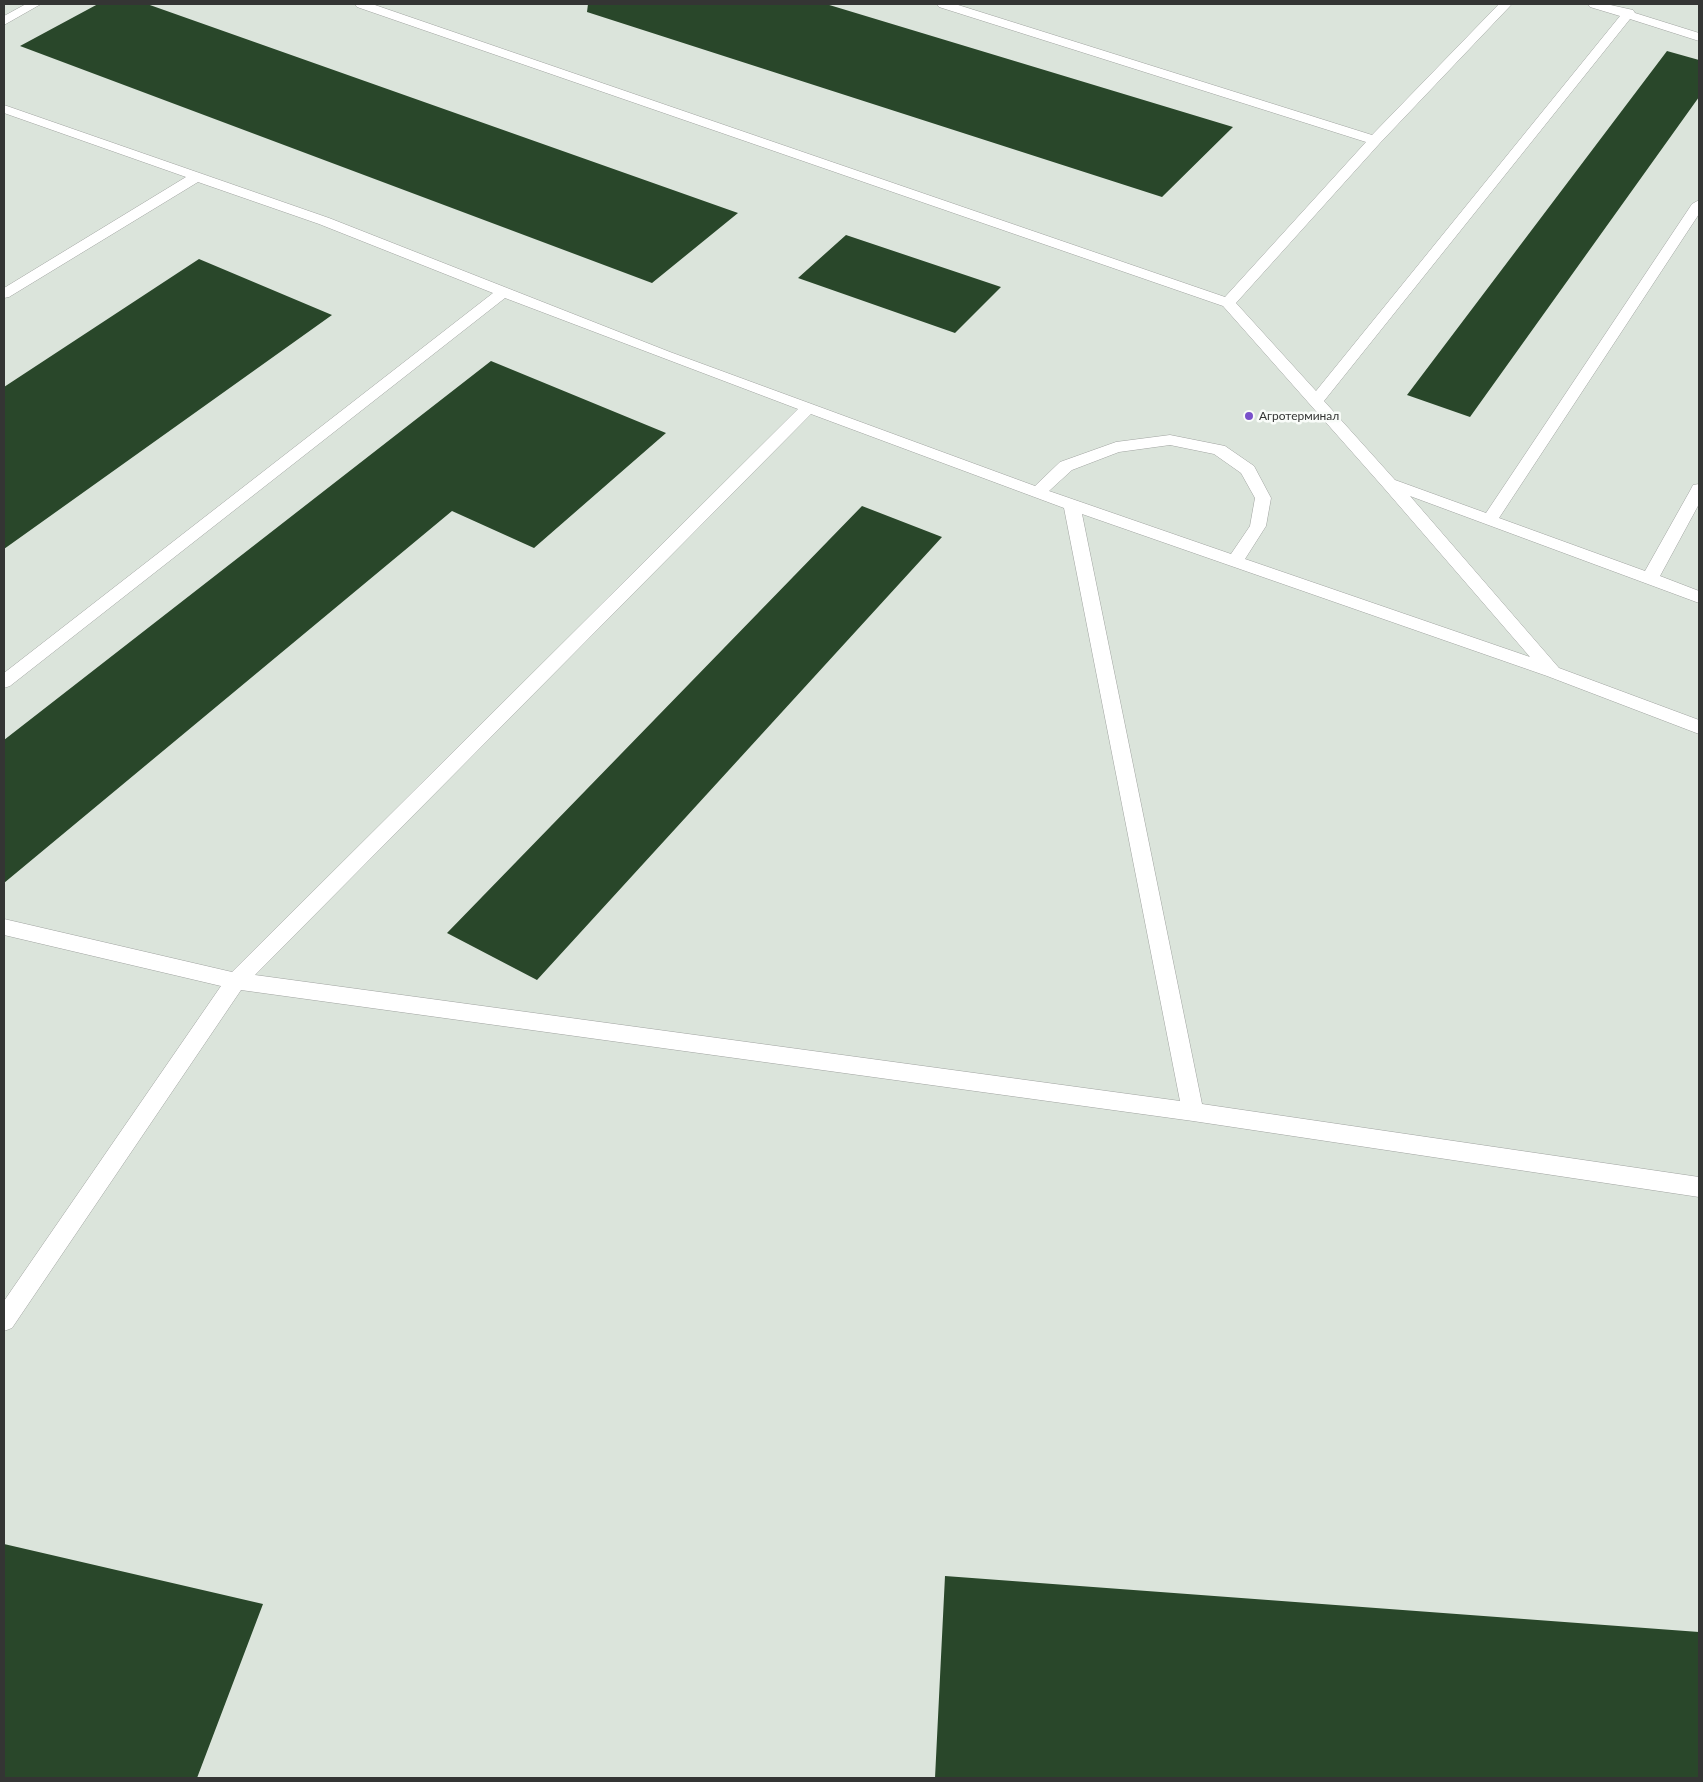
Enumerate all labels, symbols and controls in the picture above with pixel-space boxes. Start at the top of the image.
place label: Агротерминал [1259,409,1339,423]
marker: Агротерминал [1243,410,1255,422]

